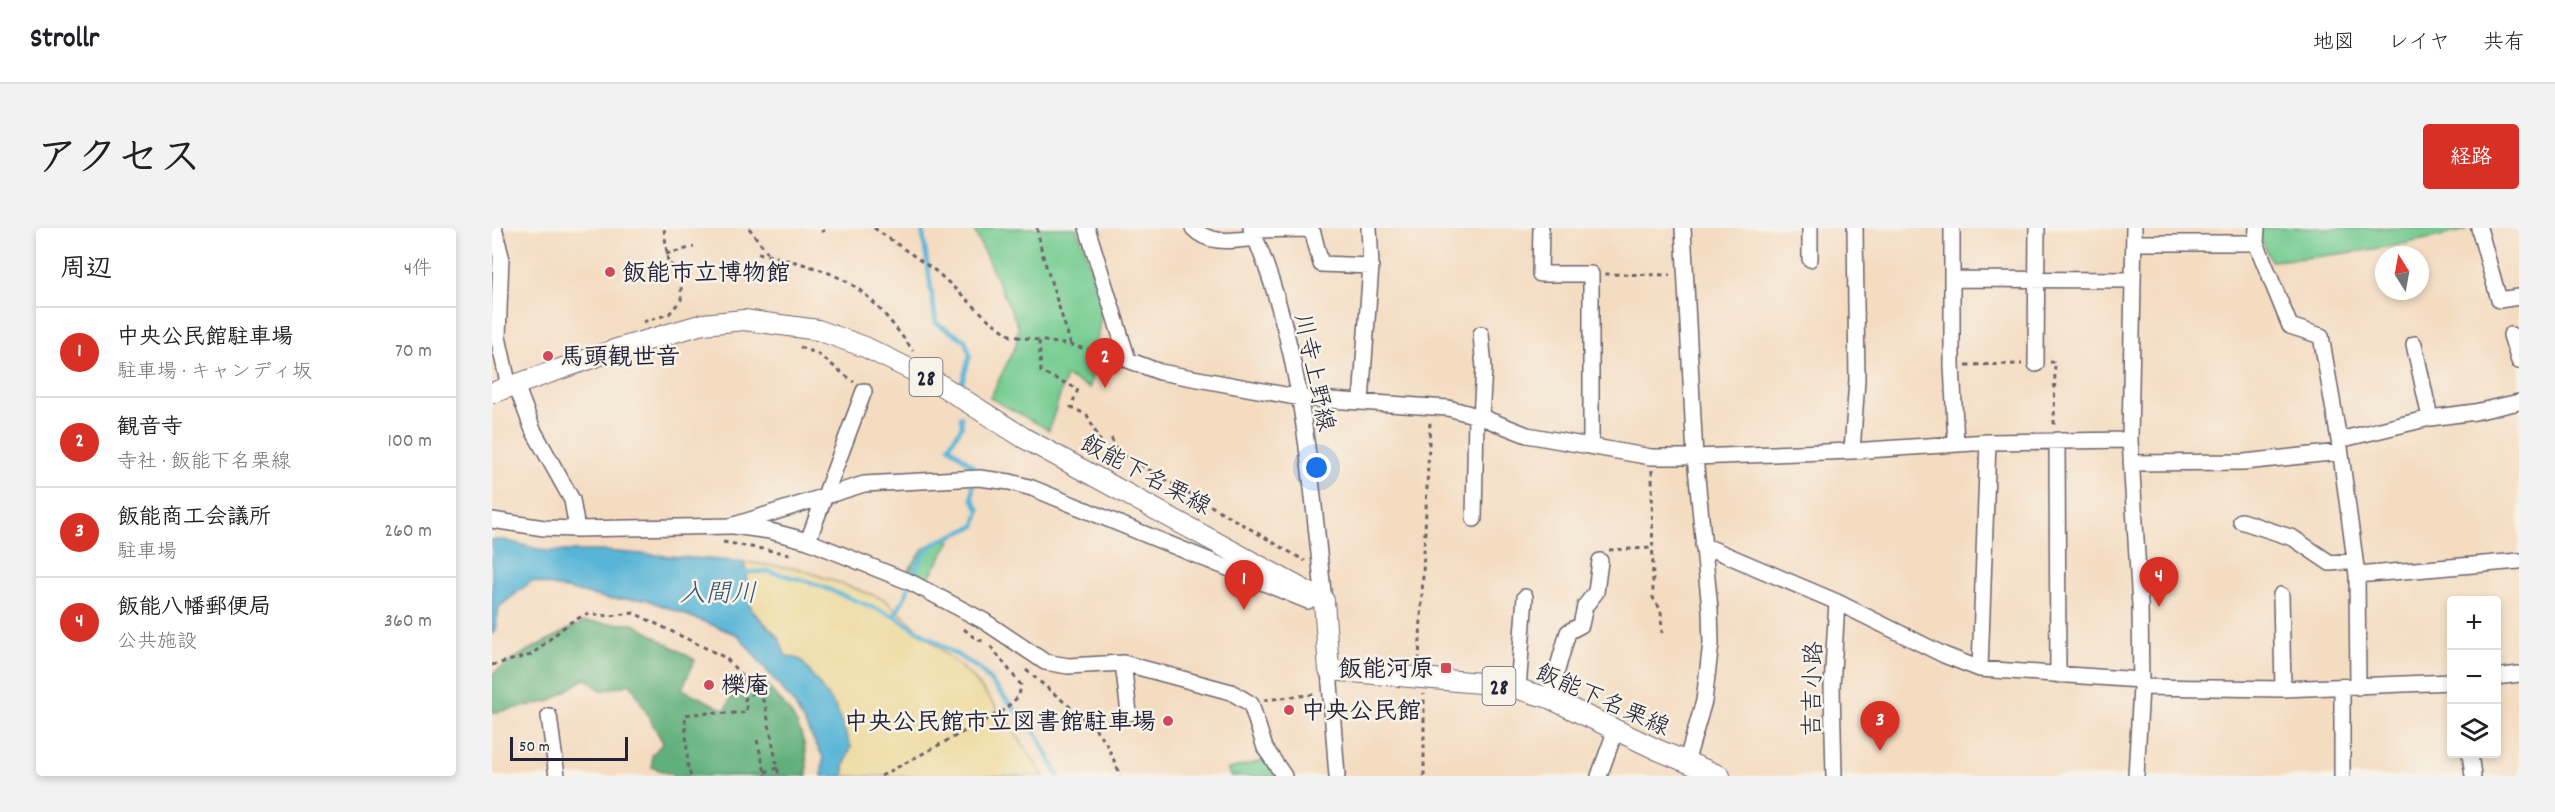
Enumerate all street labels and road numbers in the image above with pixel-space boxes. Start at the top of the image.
street label: 川寺上野線 [1283,310,1341,435]
road number: 28 [910,358,942,396]
street label: 飯能下名栗線 [1073,428,1216,525]
street label: 吉吉小路 [1797,641,1833,737]
street label: 飯能下名栗線 [1529,657,1674,747]
road number: 28 [1482,667,1516,705]

